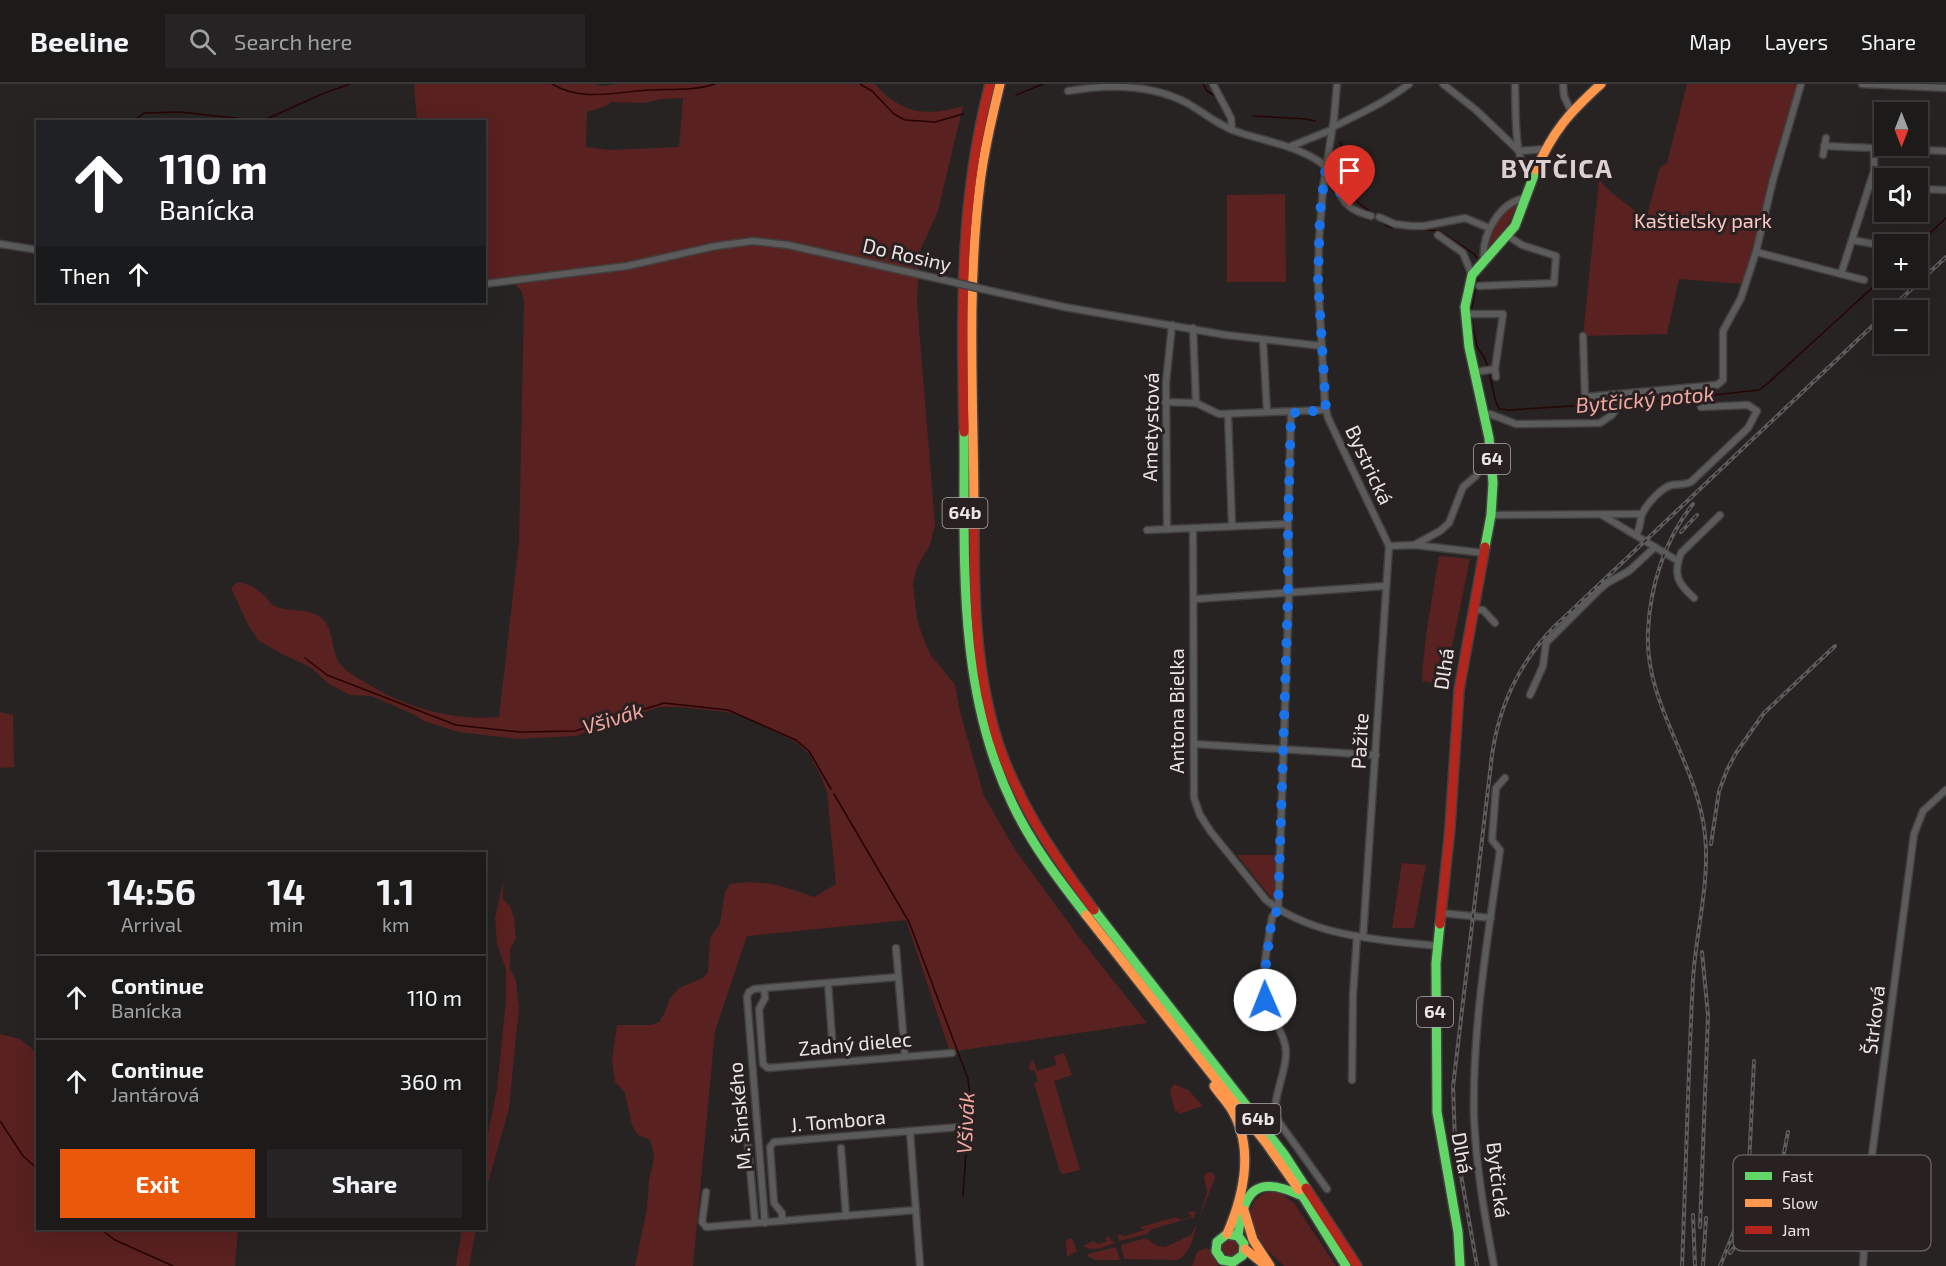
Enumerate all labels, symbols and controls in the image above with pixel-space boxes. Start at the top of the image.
search box [165,14,585,68]
text: Beeline [30,24,129,58]
icon: search [186,25,219,58]
text: Search here [234,28,352,54]
text: Map [1689,29,1731,54]
text: Layers [1764,29,1828,54]
text: Share [1861,29,1916,54]
north arrow [1874,102,1928,156]
map controls [1874,102,1928,354]
text: 110 m [159,142,268,192]
icon: ahead [60,144,138,222]
pin [1324,145,1375,207]
district label: BYTČICA [1500,152,1614,183]
icon: arrive [1333,154,1366,187]
button: sound [1874,168,1928,222]
text: Banícka [159,193,255,225]
park label: Kaštieľsky park [1634,208,1772,232]
street label: Do Rosiny [861,232,954,276]
button: + [1874,234,1928,288]
icon: ahead [122,258,155,291]
text: Then [60,262,110,288]
button: − [1874,300,1928,354]
street label: Ametystová [1137,372,1163,482]
water label: Bytčický potok [1574,380,1715,418]
street label: Bystrická [1341,421,1399,508]
road number: 64 [1474,444,1510,474]
road number: 64b [942,498,988,528]
street label: Dlhá [1428,646,1458,691]
street label: Antona Bielka [1164,648,1188,774]
water label: Všivák [579,696,646,739]
street label: Pažite [1346,712,1372,770]
text: 14:56 [107,869,196,912]
text: 14 [267,869,306,912]
text: 1.1 [377,869,415,912]
text: Arrival [121,912,182,936]
text: min [269,912,303,936]
text: km [382,912,410,936]
position arrow [1233,968,1297,1032]
text: Continue [111,972,204,998]
icon: ahead [60,981,93,1014]
text: 110 m [407,984,462,1010]
street label: Štrková [1857,984,1889,1056]
road number: 64 [1417,997,1453,1027]
text: Banícka [111,998,182,1022]
street label: Zadný dielec [797,1026,913,1060]
text: Continue [111,1056,204,1082]
street label: M. Šinského [722,1061,756,1171]
icon: ahead [60,1065,93,1098]
text: 360 m [400,1068,462,1094]
text: Jantárová [111,1082,199,1106]
water label: Všivák [950,1091,979,1155]
street label: J. Tombora [789,1104,886,1136]
road number: 64b [1236,1104,1280,1134]
street label: Dlhá [1448,1130,1478,1176]
street label: Bytčická [1482,1141,1516,1219]
button: Exit [60,1149,255,1218]
button: Share [267,1149,462,1218]
legend [1733,1155,1931,1251]
text: Fast [1782,1166,1813,1185]
text: Slow [1782,1193,1818,1212]
text: Jam [1782,1220,1810,1239]

